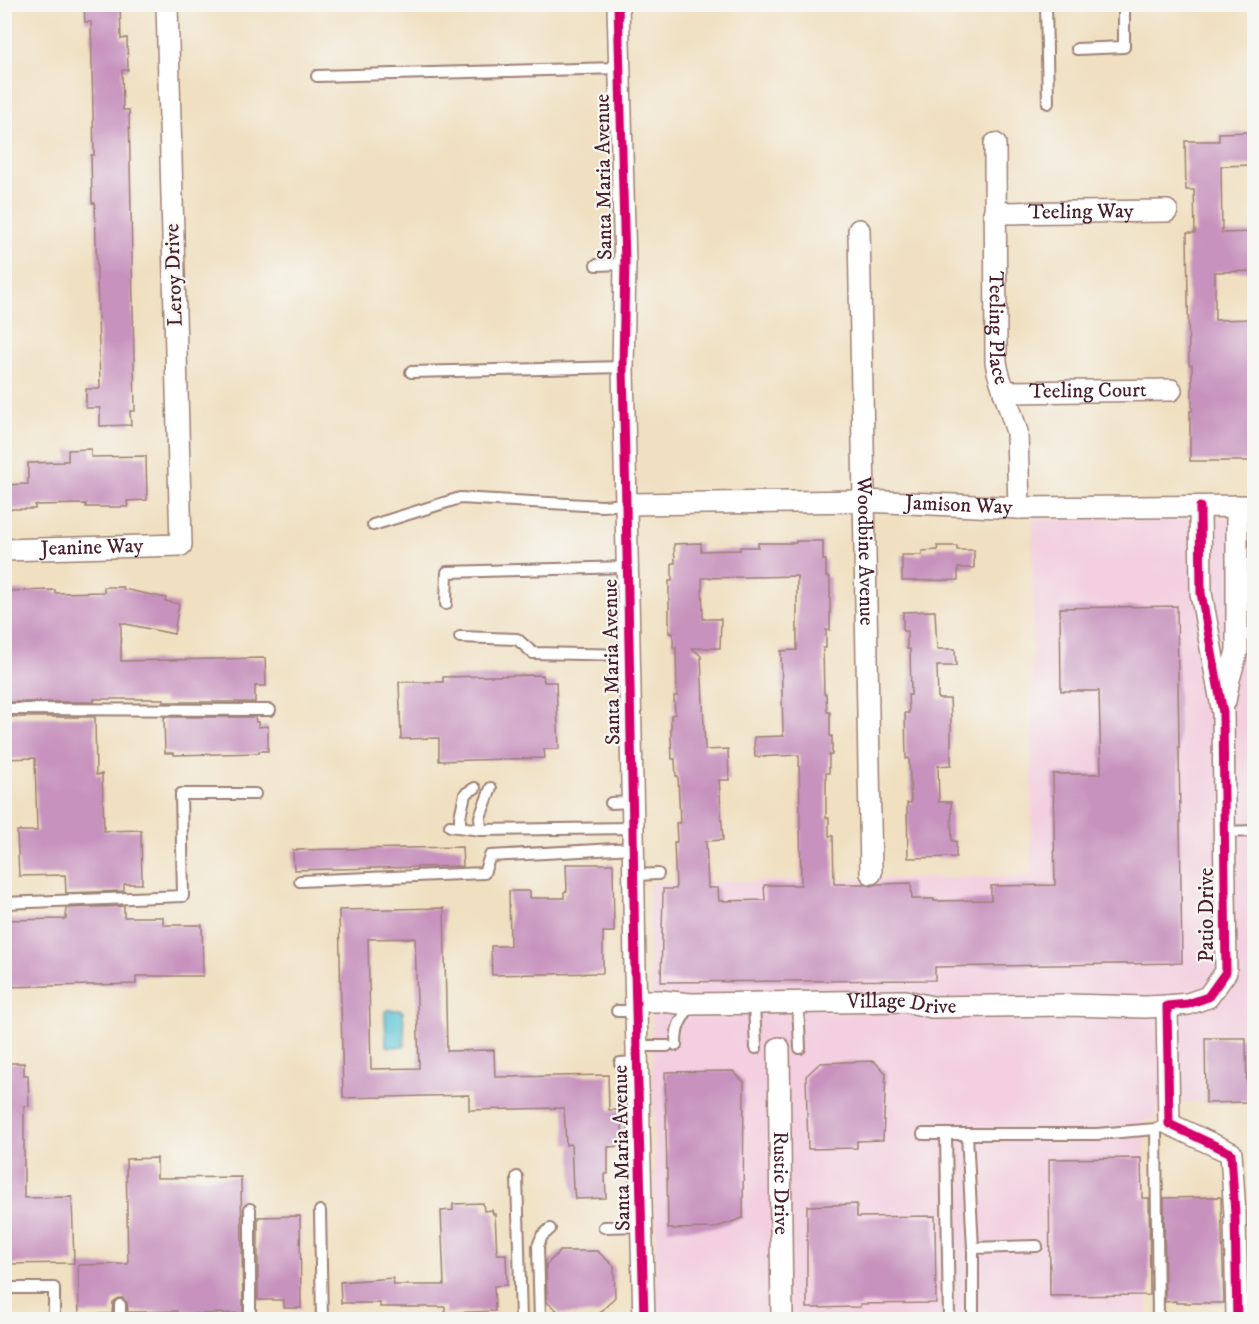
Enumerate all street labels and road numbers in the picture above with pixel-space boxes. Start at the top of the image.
street label: Santa Maria Avenue [590,93,618,260]
street label: Teeling Way [1028,198,1135,226]
street label: Leroy Drive [159,223,189,327]
street label: Teeling Place [983,271,1014,388]
street label: Teeling Court [1029,377,1147,405]
street label: Woodbine Avenue [851,475,879,626]
street label: Jamison Way [903,490,1014,521]
street label: Jeanine Way [38,533,145,562]
street label: Santa Maria Avenue [598,578,626,745]
street label: Patio Drive [1194,867,1220,962]
street label: Village Drive [845,988,957,1020]
street label: Santa Maria Avenue [608,1064,636,1231]
street label: Rustic Drive [767,1131,794,1235]

